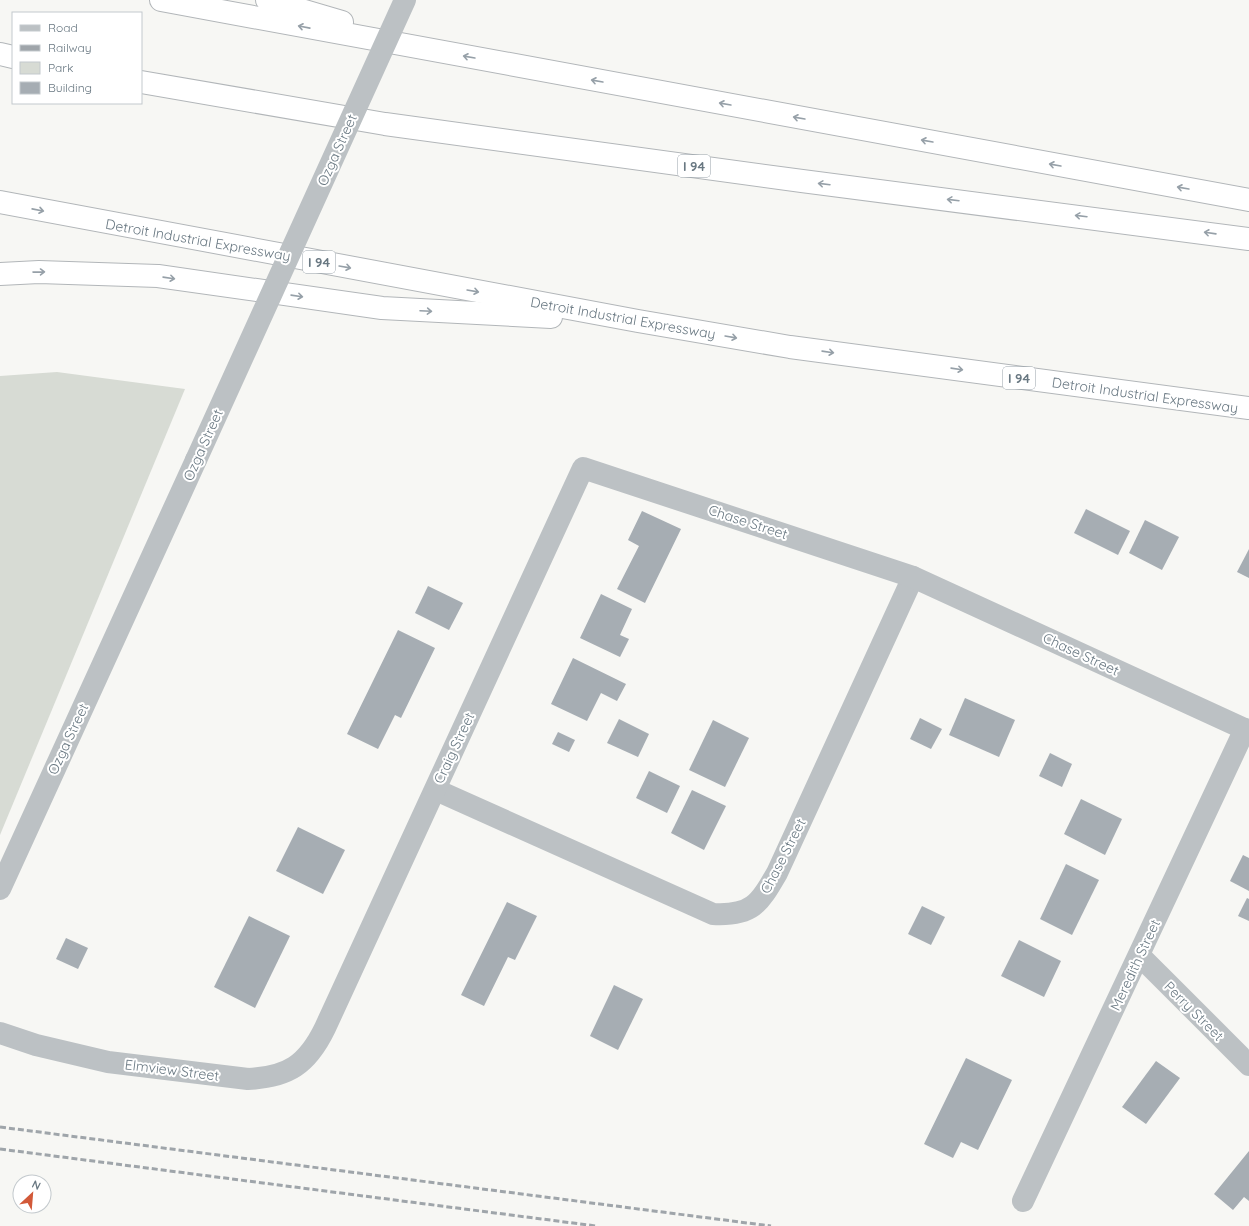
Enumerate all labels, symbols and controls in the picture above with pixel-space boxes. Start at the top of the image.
legend [12,12,142,104]
text: Road [48,20,78,35]
one-way arrow [298,22,311,30]
text: Railway [48,40,92,55]
one-way arrow [463,53,476,61]
text: Park [48,60,73,75]
one-way arrow [591,76,604,84]
text: Building [48,80,92,95]
one-way arrow [719,100,732,108]
street label: Ozga Street [313,111,361,189]
one-way arrow [793,114,806,122]
one-way arrow [921,137,934,145]
road number: I 94 [678,155,710,177]
one-way arrow [1049,160,1062,168]
one-way arrow [817,180,830,187]
one-way arrow [1177,184,1190,192]
one-way arrow [946,196,959,204]
one-way arrow [31,206,44,214]
one-way arrow [1075,213,1088,220]
street label: Detroit Industrial Expressway [104,215,292,265]
one-way arrow [1204,229,1217,237]
road number: I 94 [303,251,335,273]
one-way arrow [338,263,351,271]
one-way arrow [32,268,45,276]
one-way arrow [162,274,175,282]
one-way arrow [466,287,479,295]
one-way arrow [290,292,303,300]
street label: Detroit Industrial Expressway [529,293,717,343]
one-way arrow [419,307,432,314]
one-way arrow [724,333,737,341]
one-way arrow [821,348,834,356]
one-way arrow [950,366,963,373]
road number: I 94 [1003,367,1035,389]
street label: Detroit Industrial Expressway [1051,373,1239,417]
street label: Ozga Street [179,406,227,484]
street label: Chase Street [706,501,790,543]
street label: Chase Street [1040,628,1122,680]
street label: Ozga Street [44,700,92,778]
street label: Craig Street [430,709,478,787]
street label: Chase Street [756,815,810,897]
street label: Meredith Street [1106,916,1164,1014]
street label: Perry Street [1160,977,1228,1045]
street label: Elmview Street [124,1055,220,1085]
north arrow [12,1174,52,1214]
text: N [30,1177,43,1193]

